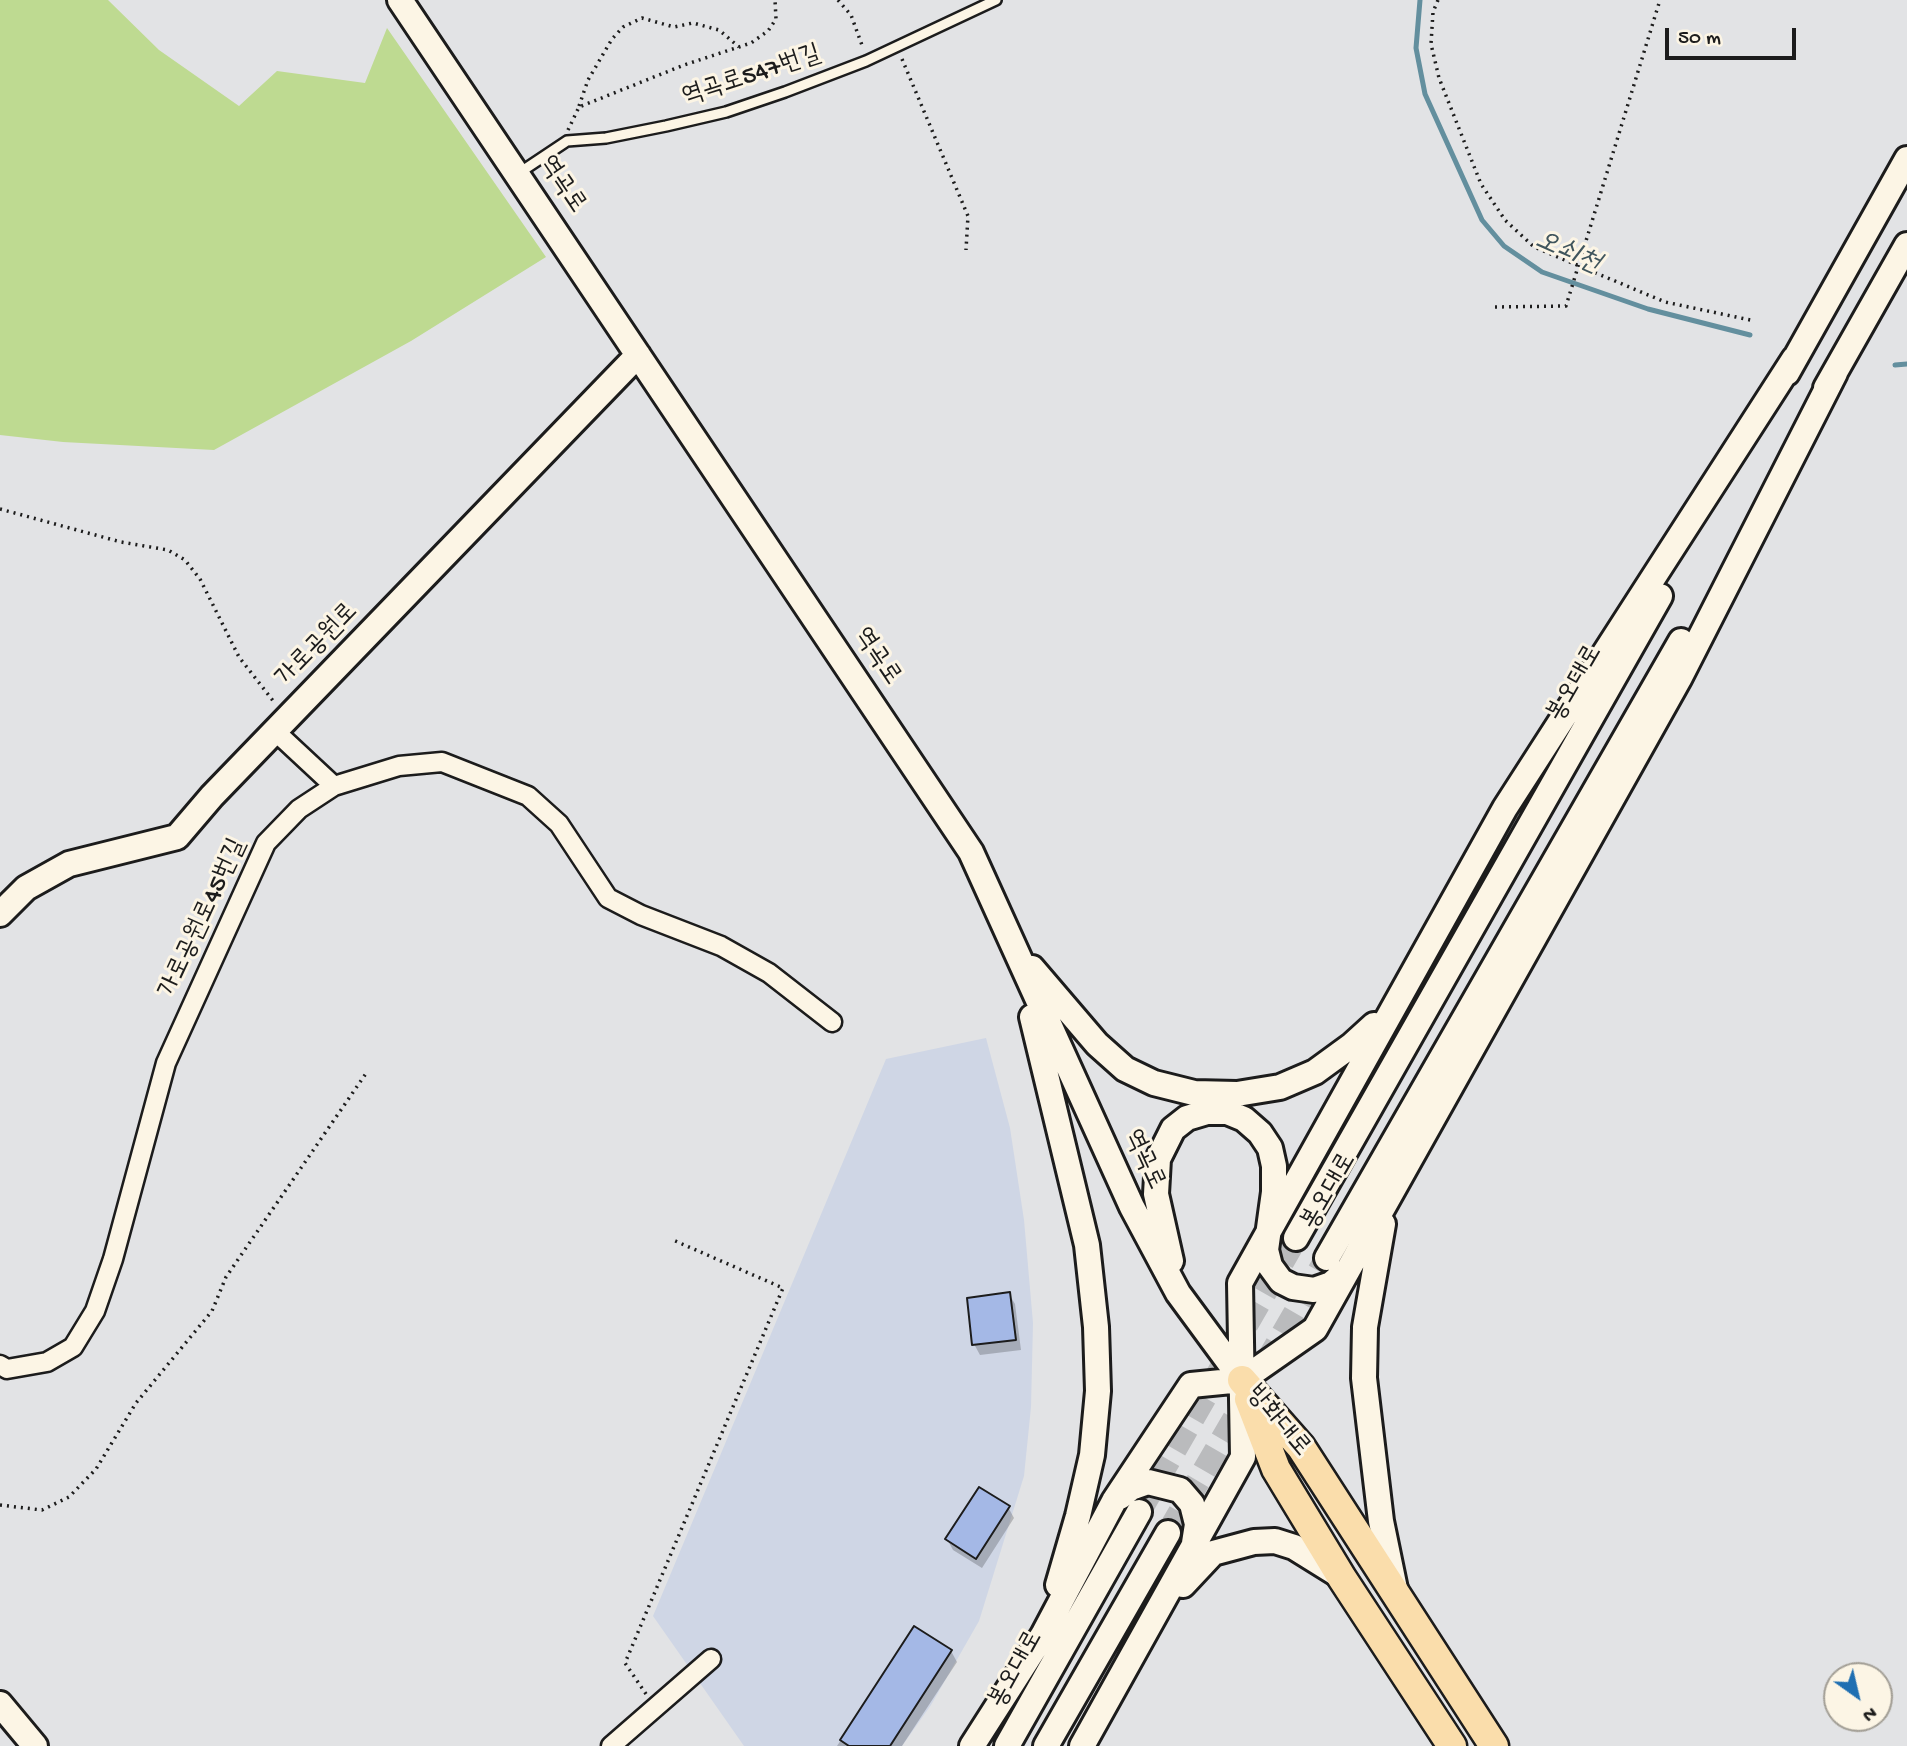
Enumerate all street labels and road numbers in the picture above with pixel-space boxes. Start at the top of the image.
street label: 역곡로547번길 [679,40,825,114]
street label: 역곡로 [531,150,591,220]
street label: 가로공원로 [270,598,366,694]
street label: 역곡로 [846,622,906,692]
street label: 봉오대로 [1542,640,1610,728]
street label: 가로공원로45번길 [153,834,255,1004]
street label: 역곡로 [1116,1125,1170,1195]
street label: 봉오대로 [1296,1148,1364,1236]
street label: 방화대로 [1238,1380,1316,1464]
street label: 봉오대로 [983,1626,1051,1714]

